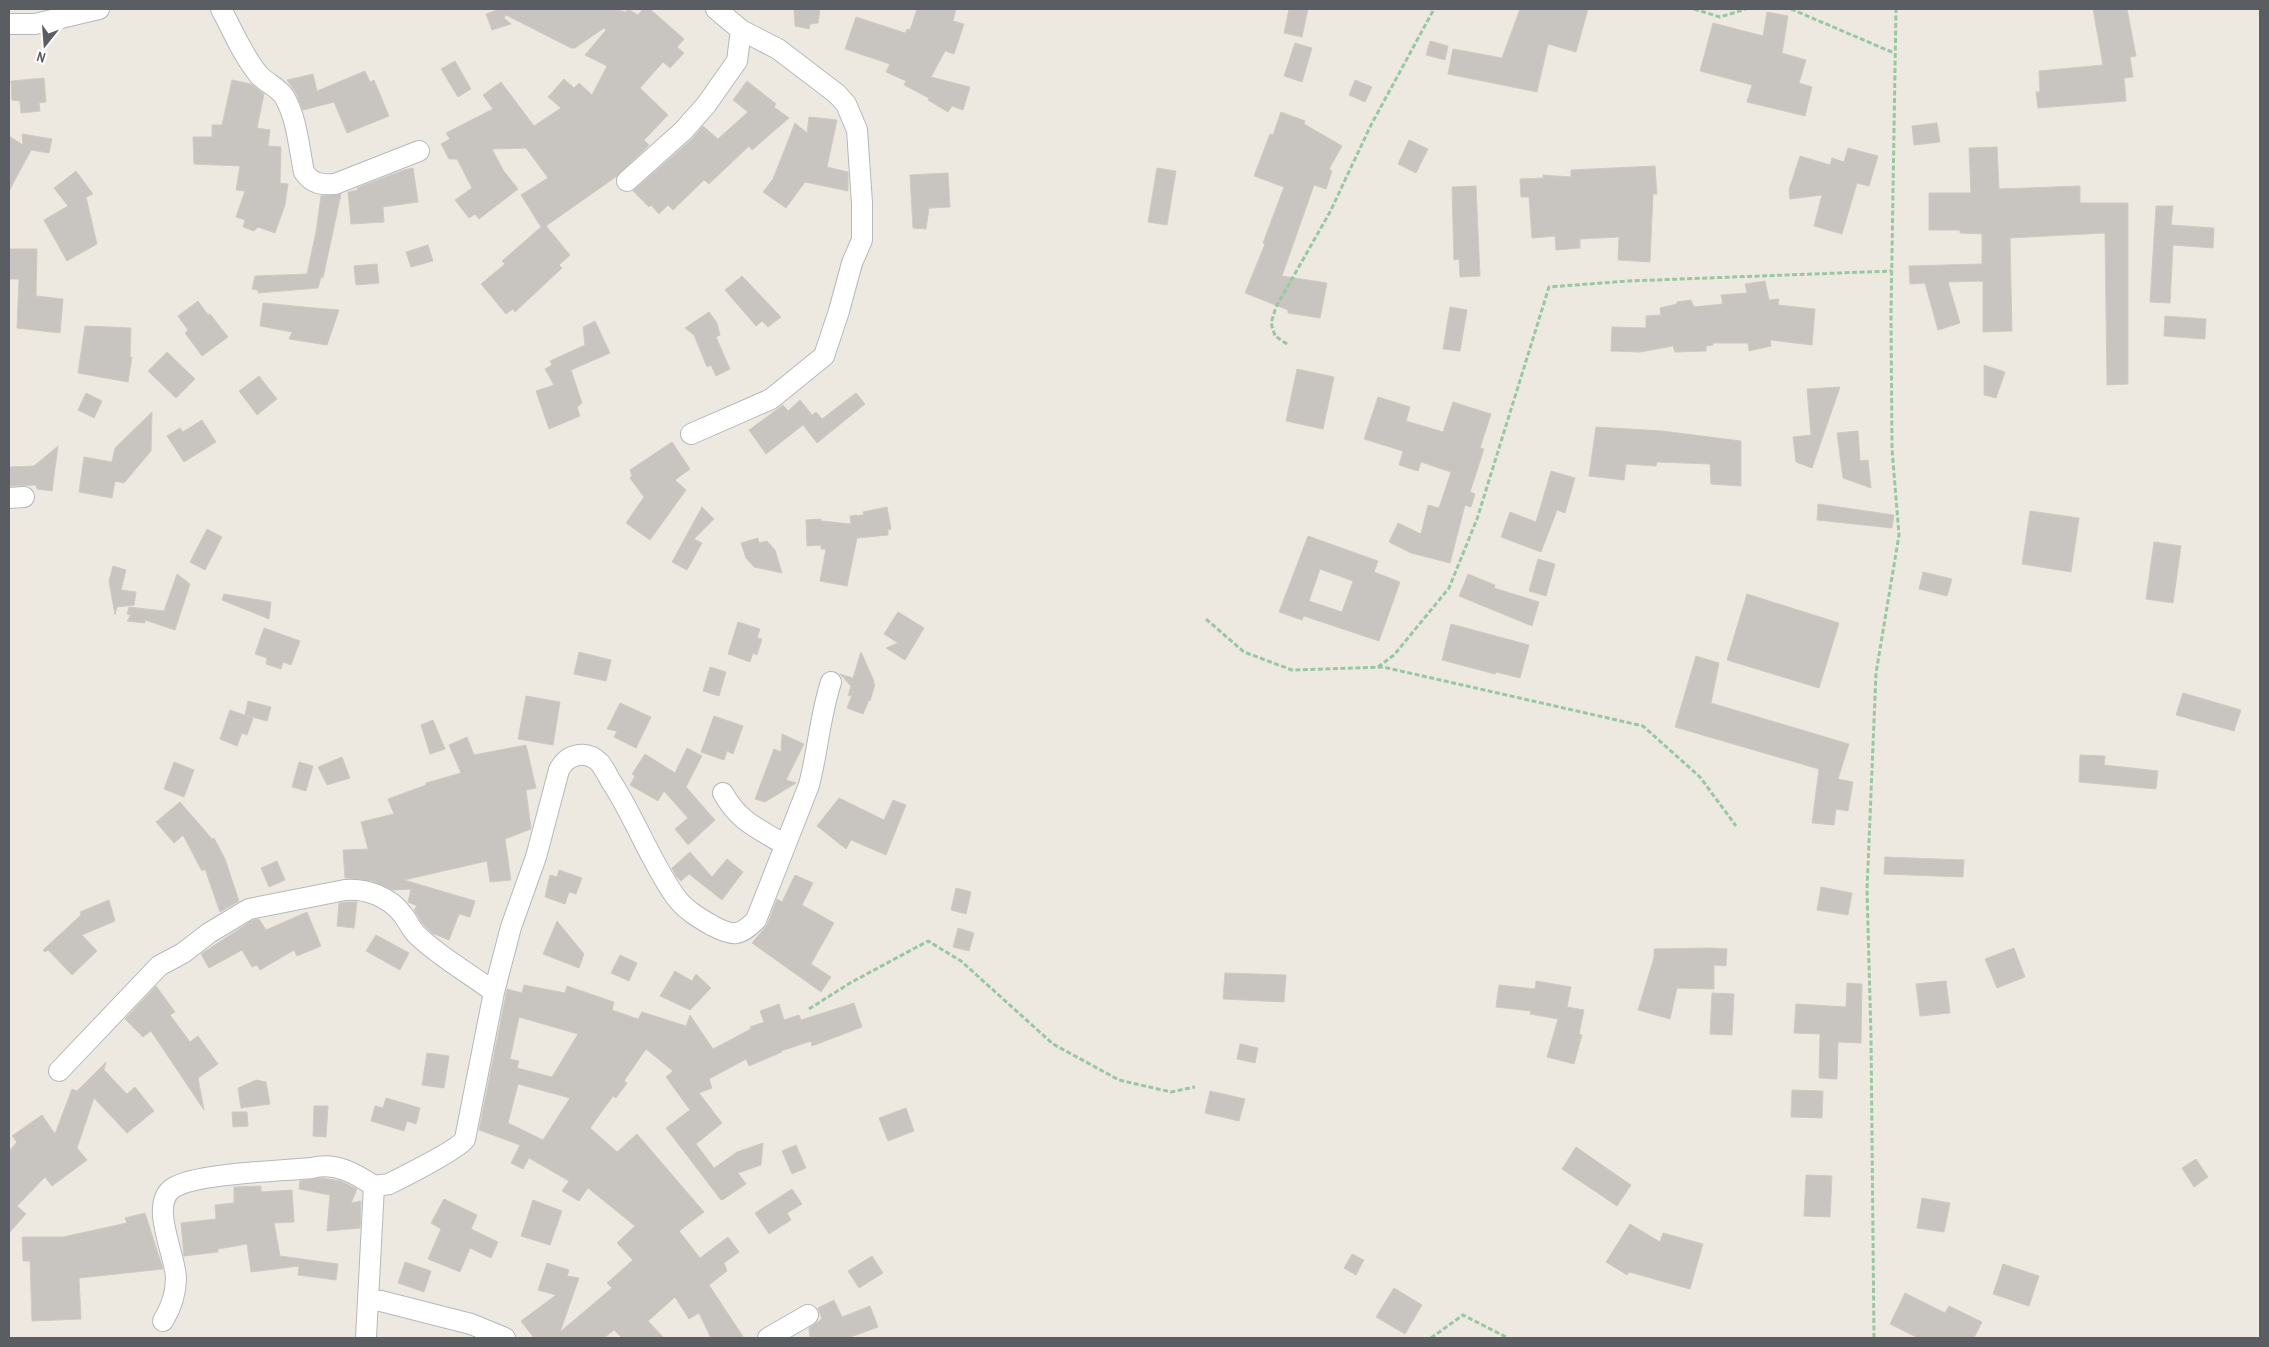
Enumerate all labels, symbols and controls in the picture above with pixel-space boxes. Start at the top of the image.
north arrow [20,20,70,70]
text: N [35,48,48,67]

